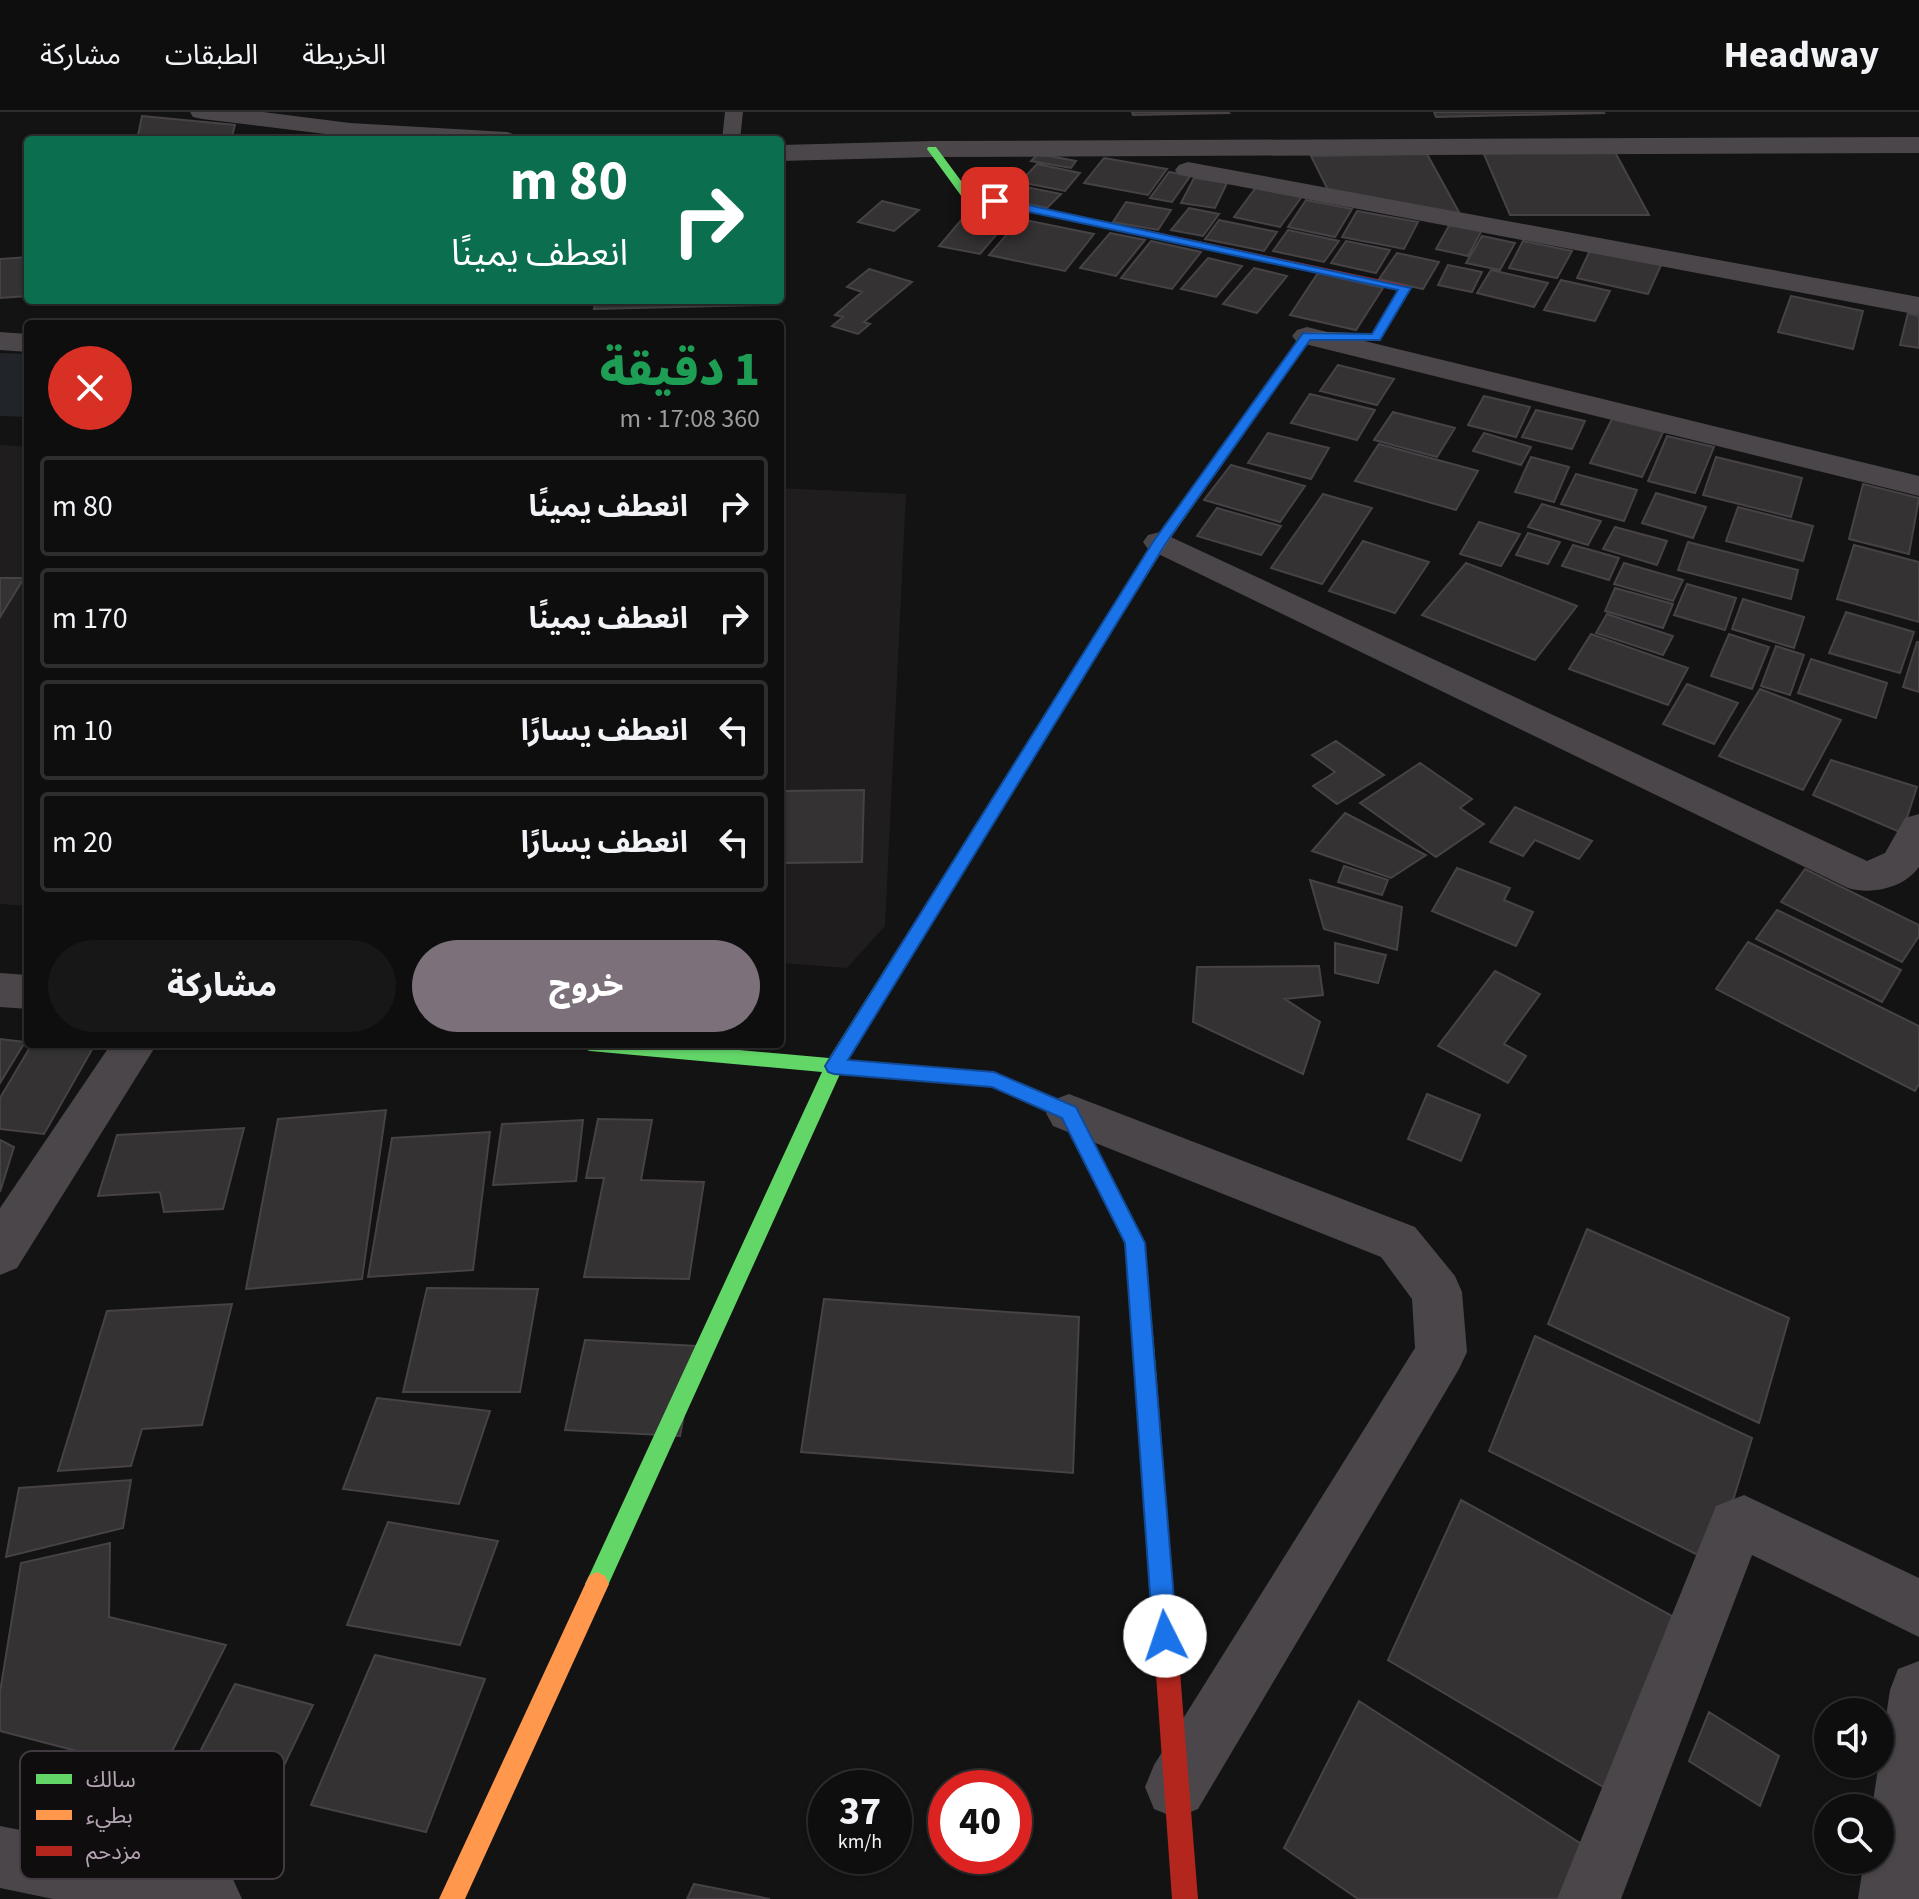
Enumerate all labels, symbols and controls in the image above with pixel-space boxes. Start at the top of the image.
text: Headway [1723,28,1879,82]
text: مشاركة [40,35,121,75]
text: الطبقات [165,35,258,75]
text: الخريطة [302,35,386,75]
text: 80 m [510,142,628,221]
pin [961,167,1029,235]
icon: right [656,168,760,272]
icon: arrive [973,179,1017,223]
text: انعطف يمينًا [451,228,628,279]
text: 1 دقيقة [599,336,760,404]
button: close [48,346,132,430]
text: 360 m · 17:08 [619,400,760,437]
icon: right [712,484,756,528]
text: 80 m [52,485,113,528]
text: انعطف يمينًا [529,485,688,528]
icon: right [712,596,756,640]
text: 170 m [52,597,128,640]
text: انعطف يمينًا [529,597,688,640]
icon: left [712,708,756,752]
text: 10 m [52,709,113,752]
text: انعطف يسارًا [521,709,688,752]
icon: left [712,820,756,864]
text: 20 m [52,821,113,864]
text: انعطف يسارًا [521,821,688,864]
button: مشاركة [48,940,396,1032]
button: خروج [412,940,760,1032]
position arrow [1123,1594,1207,1678]
map controls [1814,1698,1894,1874]
button: sound [1814,1698,1894,1778]
legend [20,1751,284,1879]
text: سالك [86,1764,136,1796]
speed limit sign: 40 [928,1770,1032,1874]
text: 37 [839,1783,881,1840]
button: search [1814,1794,1894,1874]
text: بطيء [86,1800,133,1832]
text: km/h [838,1828,882,1856]
text: مزدحم [86,1836,141,1868]

